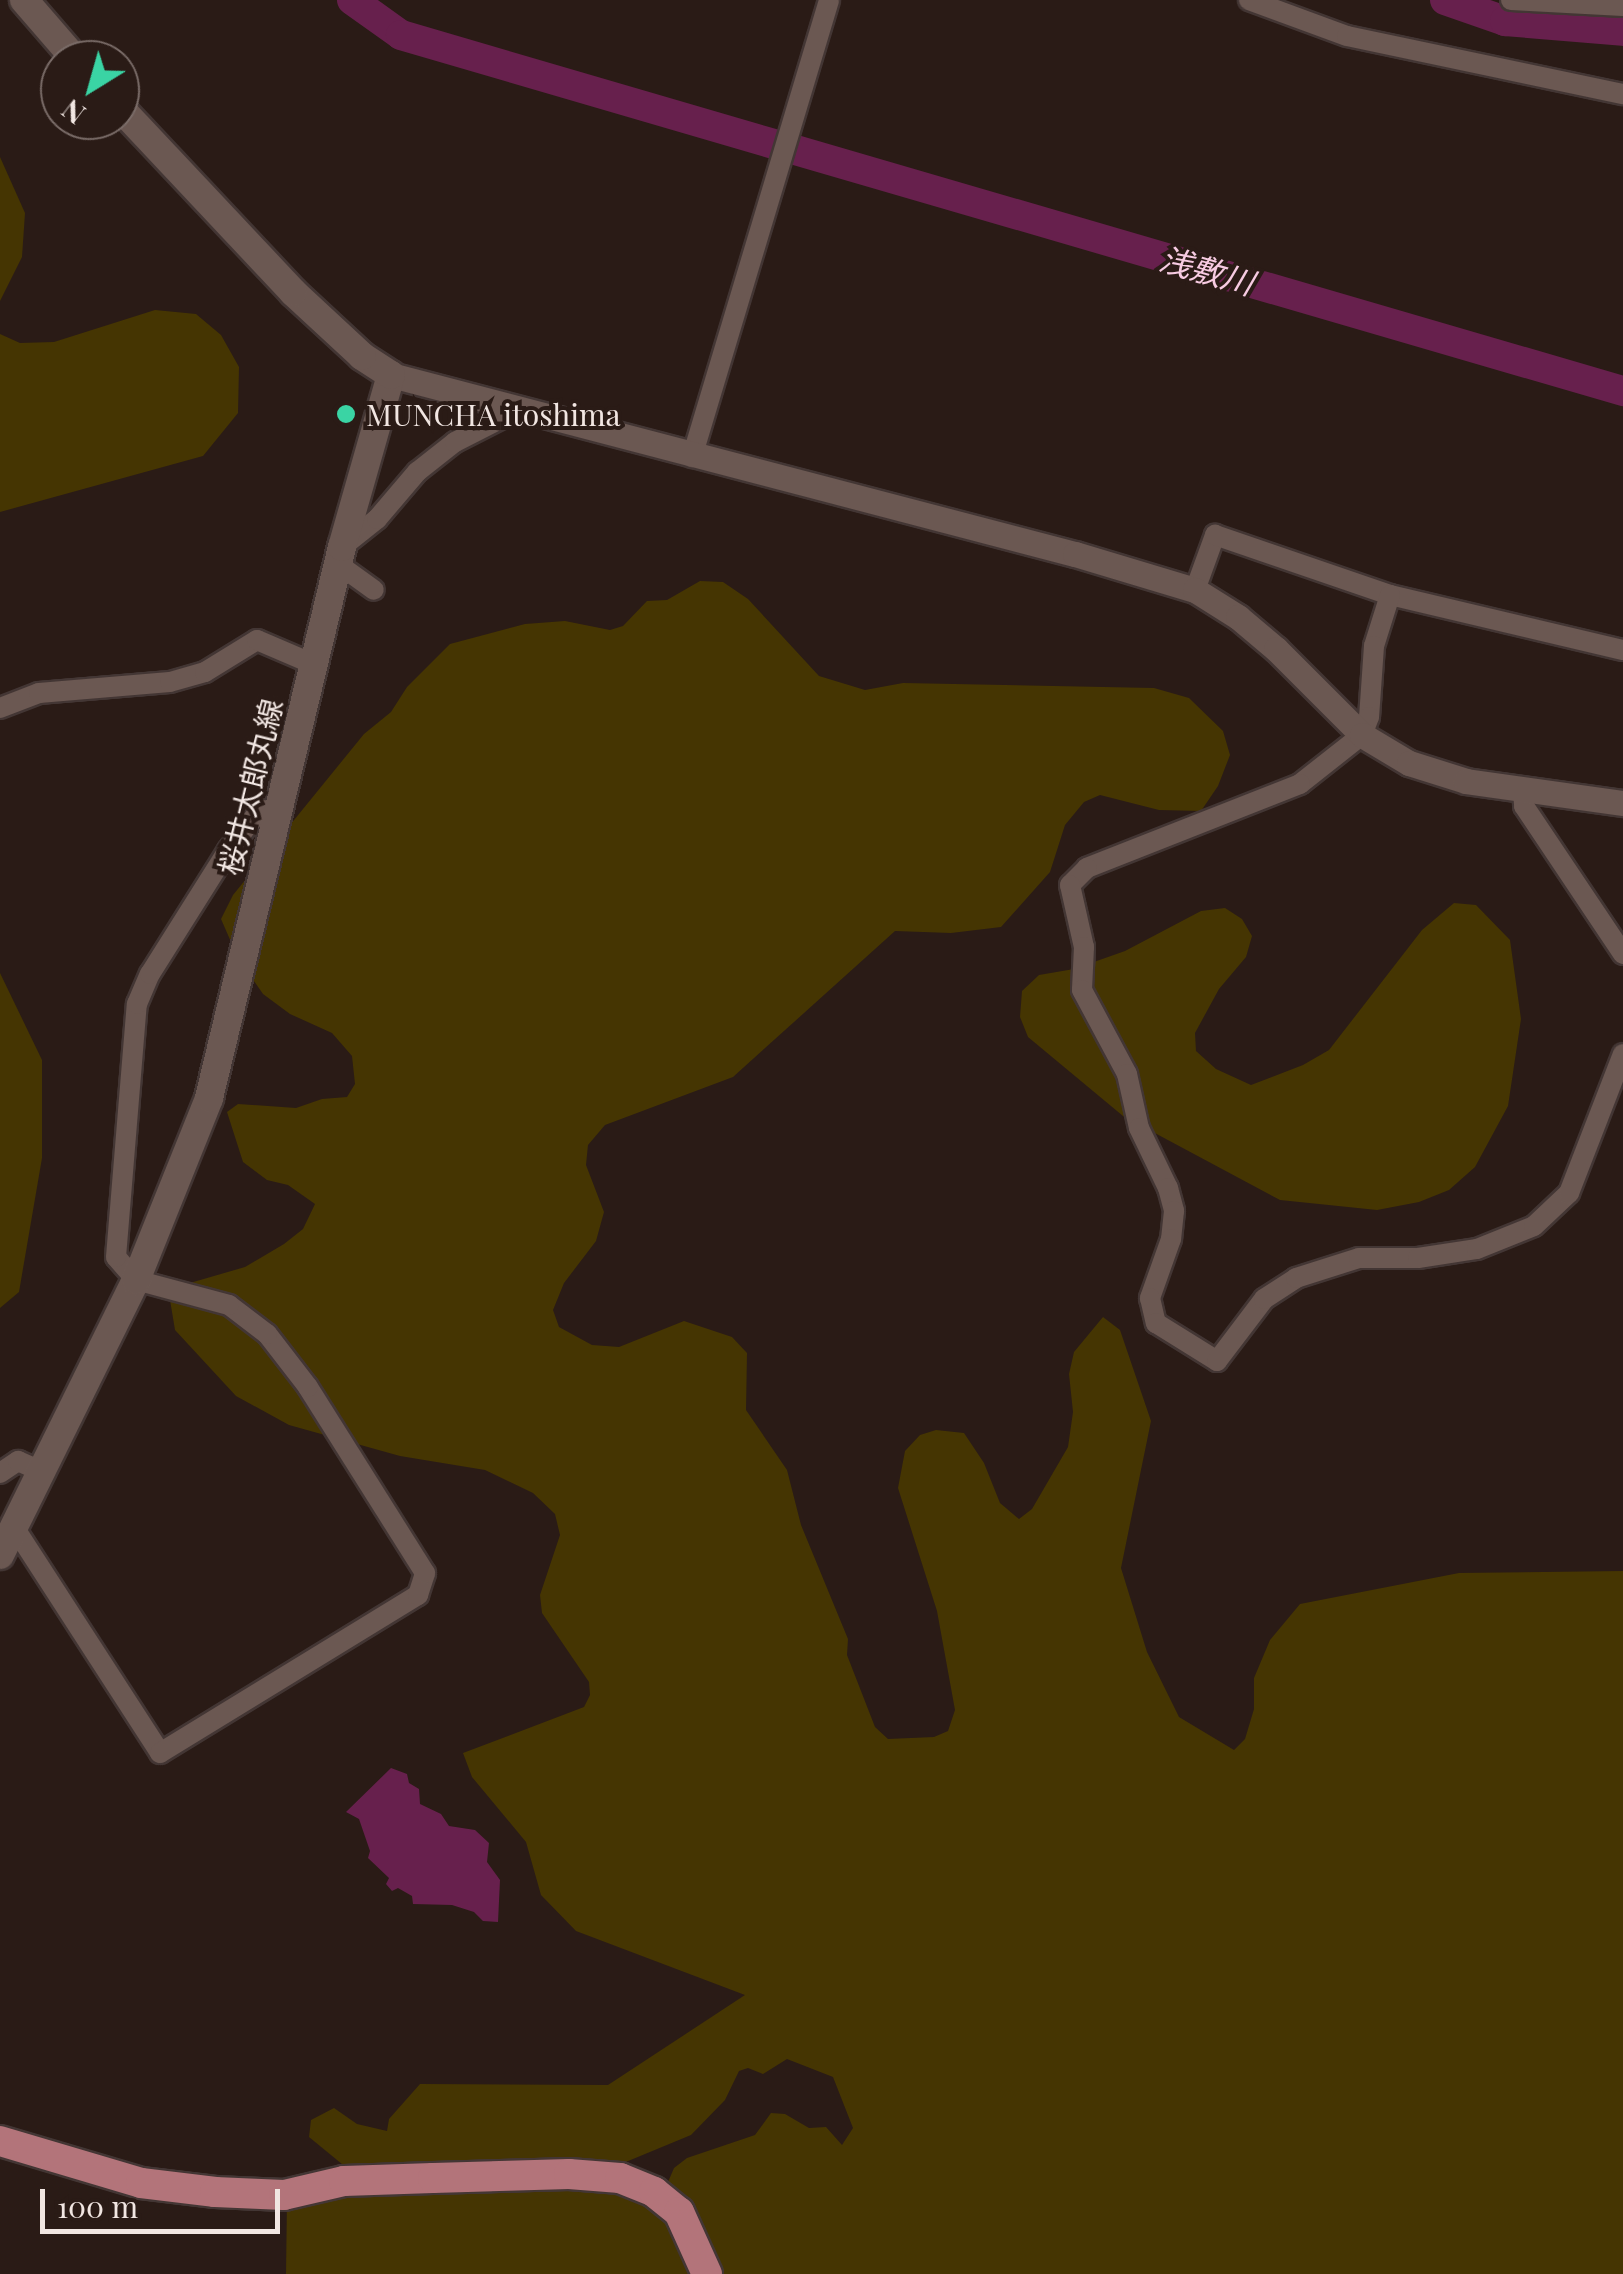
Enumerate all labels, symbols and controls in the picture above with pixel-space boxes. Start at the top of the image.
north arrow [40,40,140,140]
text: N [54,92,92,134]
water label: 浅敷川 [1156,238,1258,302]
place label: MUNCHA itoshima [366,396,621,432]
marker: MUNCHA itoshima [335,403,357,425]
street label: 桜井太郎丸線 [211,695,289,879]
scale bar [45,2169,285,2231]
text: 100 m [57,2186,138,2226]

